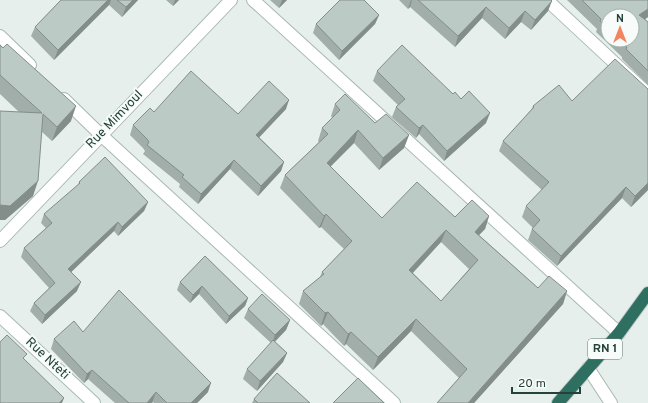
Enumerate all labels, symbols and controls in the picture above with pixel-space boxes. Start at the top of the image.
north arrow [600,8,640,48]
text: N [616,12,624,26]
street label: Rue Mimvoul [83,87,147,153]
street label: Rue Nteti [22,335,72,383]
road number: RN 1 [588,339,622,359]
scale bar [512,369,580,395]
text: 20 m [518,376,546,392]

